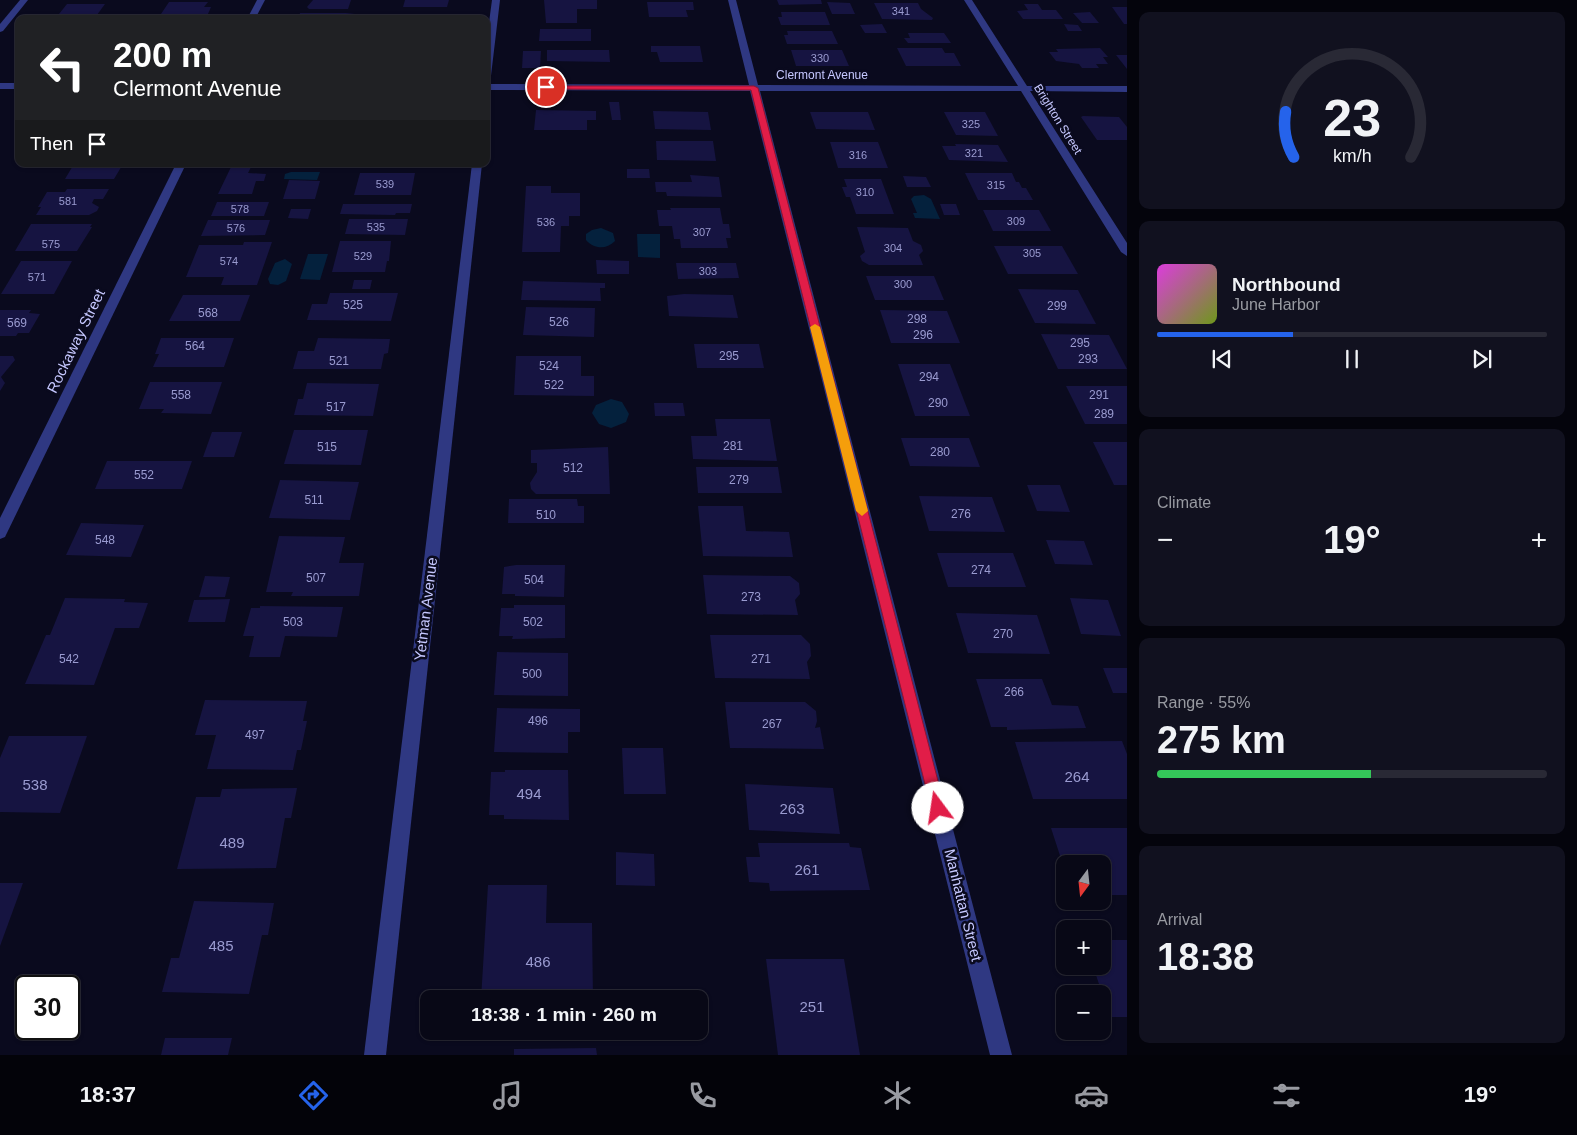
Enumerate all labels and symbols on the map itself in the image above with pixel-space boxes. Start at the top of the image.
house number: 341 [892,5,910,17]
house number: 330 [811,52,829,64]
pin [525,66,567,108]
street label: Clermont Avenue [776,68,868,82]
street label: Brighton Street [1031,81,1085,157]
house number: 325 [962,118,980,130]
house number: 321 [965,147,983,159]
house number: 316 [849,149,867,161]
house number: 539 [376,178,394,190]
house number: 315 [987,179,1005,191]
house number: 310 [856,186,874,198]
house number: 581 [59,195,77,207]
house number: 578 [231,203,249,215]
house number: 309 [1007,215,1025,227]
house number: 536 [537,216,555,228]
house number: 535 [367,221,385,233]
house number: 576 [227,222,245,234]
house number: 307 [693,226,711,238]
house number: 575 [42,238,60,250]
house number: 304 [884,242,902,254]
house number: 305 [1023,247,1041,259]
house number: 529 [354,250,372,262]
house number: 574 [220,255,238,267]
house number: 303 [699,265,717,277]
house number: 571 [28,271,46,283]
house number: 300 [894,278,912,290]
street label: Rockaway Street [43,285,108,395]
house number: 525 [343,298,363,312]
house number: 299 [1047,299,1067,313]
house number: 568 [198,306,218,320]
house number: 298 [907,312,927,326]
house number: 526 [549,315,569,329]
house number: 569 [7,316,27,330]
house number: 296 [913,328,933,342]
house number: 295 [1070,336,1090,350]
house number: 564 [185,339,205,353]
house number: 295 [719,349,739,363]
house number: 293 [1078,352,1098,366]
house number: 521 [329,354,349,368]
house number: 524 [539,359,559,373]
house number: 294 [919,370,939,384]
house number: 522 [544,378,564,392]
house number: 558 [171,388,191,402]
house number: 291 [1089,388,1109,402]
house number: 290 [928,396,948,410]
house number: 517 [326,400,346,414]
house number: 289 [1094,407,1114,421]
house number: 281 [723,439,743,453]
house number: 515 [317,440,337,454]
house number: 280 [930,445,950,459]
house number: 512 [563,461,583,475]
house number: 552 [134,468,154,482]
house number: 279 [729,473,749,487]
house number: 511 [304,493,324,507]
house number: 276 [951,507,971,521]
house number: 510 [536,508,556,522]
house number: 548 [95,533,115,547]
street label: Yetman Avenue [411,556,440,662]
house number: 274 [971,563,991,577]
house number: 507 [306,571,326,585]
house number: 504 [524,573,544,587]
house number: 273 [741,590,761,604]
house number: 503 [283,615,303,629]
house number: 502 [523,615,543,629]
house number: 270 [993,627,1013,641]
house number: 542 [59,652,79,666]
house number: 271 [751,652,771,666]
house number: 500 [522,667,542,681]
house number: 266 [1004,685,1024,699]
house number: 496 [528,714,548,728]
house number: 267 [762,717,782,731]
house number: 497 [245,728,265,742]
house number: 264 [1064,768,1090,785]
house number: 538 [22,776,48,793]
position arrow [911,781,963,833]
house number: 494 [516,785,542,802]
house number: 263 [779,800,805,817]
house number: 489 [219,834,245,851]
street label: Manhattan Street [941,847,986,964]
north arrow [1056,855,1111,910]
house number: 261 [794,861,820,878]
house number: 485 [208,937,234,954]
house number: 486 [525,953,551,970]
speed limit sign: 30 [15,975,80,1040]
house number: 251 [799,998,825,1015]

